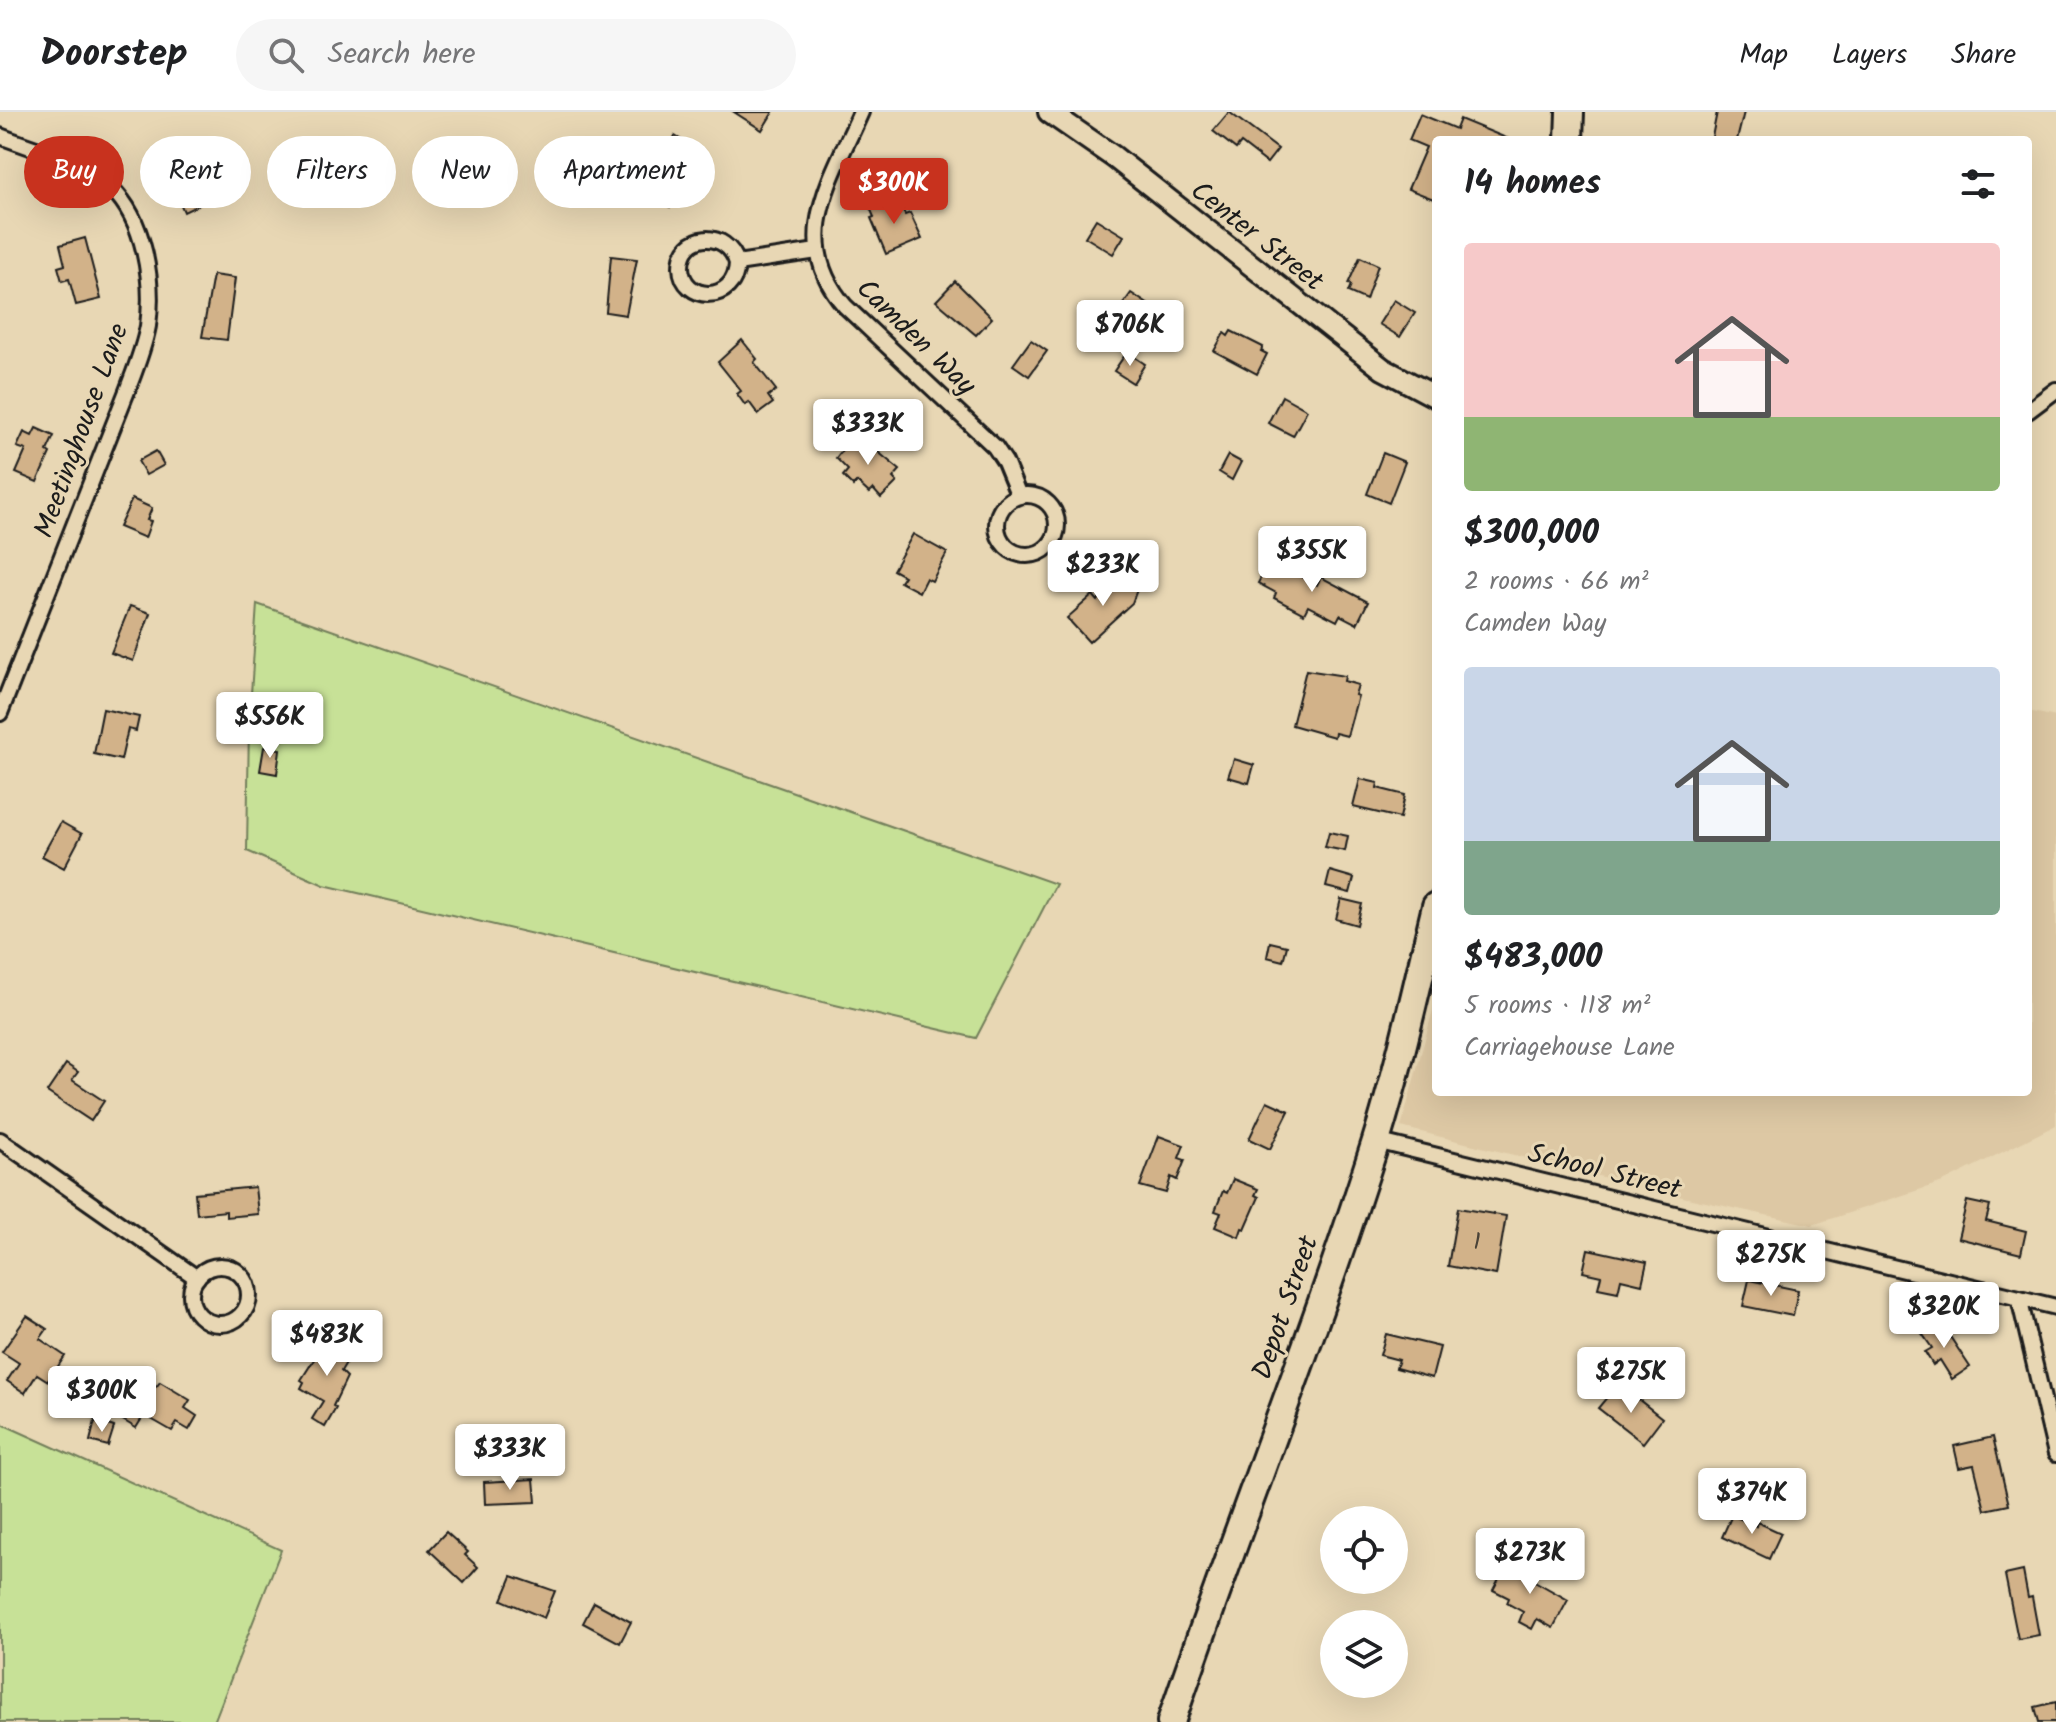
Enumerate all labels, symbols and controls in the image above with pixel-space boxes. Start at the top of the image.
search box [236,19,796,91]
text: Doorstep [40,25,188,85]
text: Search here [328,31,476,79]
icon: search [264,33,308,77]
text: Map [1739,33,1788,78]
text: Layers [1832,33,1907,78]
text: Share [1951,33,2016,78]
chip: Buy [24,136,124,208]
chip: Rent [140,136,251,208]
chip: Filters [267,136,396,208]
chip: New [412,136,518,208]
chip: Apartment [534,136,715,208]
text: 14 homes [1464,157,1601,211]
pin: $300K [838,158,950,226]
icon: filters [1956,162,2000,206]
text: $300K [858,163,930,205]
street label: Center Street [1180,170,1334,304]
street label: Camden Way [845,268,987,408]
icon: home [1660,295,1804,439]
pin: $706K [1074,300,1186,368]
text: $706K [1095,305,1165,347]
street label: Meetinghouse Lane [23,317,142,545]
pin: $333K [812,399,924,467]
text: $333K [831,404,905,446]
text: $300,000 [1464,507,1599,561]
pin: $355K [1256,526,1368,594]
text: $355K [1276,531,1348,573]
pin: $233K [1047,540,1159,608]
text: $233K [1066,545,1140,587]
text: 2 rooms · 66 m² [1464,561,1649,603]
text: Camden Way [1464,603,1606,645]
pin: $556K [214,692,326,760]
text: $556K [234,697,306,739]
icon: home [1660,719,1804,863]
text: $483,000 [1464,931,1603,985]
text: 5 rooms · 118 m² [1464,985,1650,1027]
text: Carriagehouse Lane [1464,1027,1675,1069]
street label: School Street [1523,1132,1687,1214]
house number: 1 [1473,1223,1481,1262]
street label: Depot Street [1241,1229,1332,1386]
pin: $275K [1715,1230,1827,1298]
text: $275K [1735,1235,1807,1277]
pin: $320K [1888,1282,2000,1350]
text: $320K [1907,1287,1981,1329]
pin: $483K [271,1310,383,1378]
text: $483K [290,1315,364,1357]
pin: $275K [1575,1347,1687,1415]
text: $275K [1595,1352,1667,1394]
pin: $300K [46,1366,158,1434]
text: $300K [66,1371,138,1413]
pin: $333K [454,1424,566,1492]
text: $333K [473,1429,547,1471]
pin: $374K [1696,1468,1808,1536]
text: $374K [1716,1473,1788,1515]
map controls [1320,1506,1408,1698]
button: locate [1320,1506,1408,1594]
pin: $273K [1474,1528,1586,1596]
text: $273K [1494,1533,1566,1575]
button: layers [1320,1610,1408,1698]

